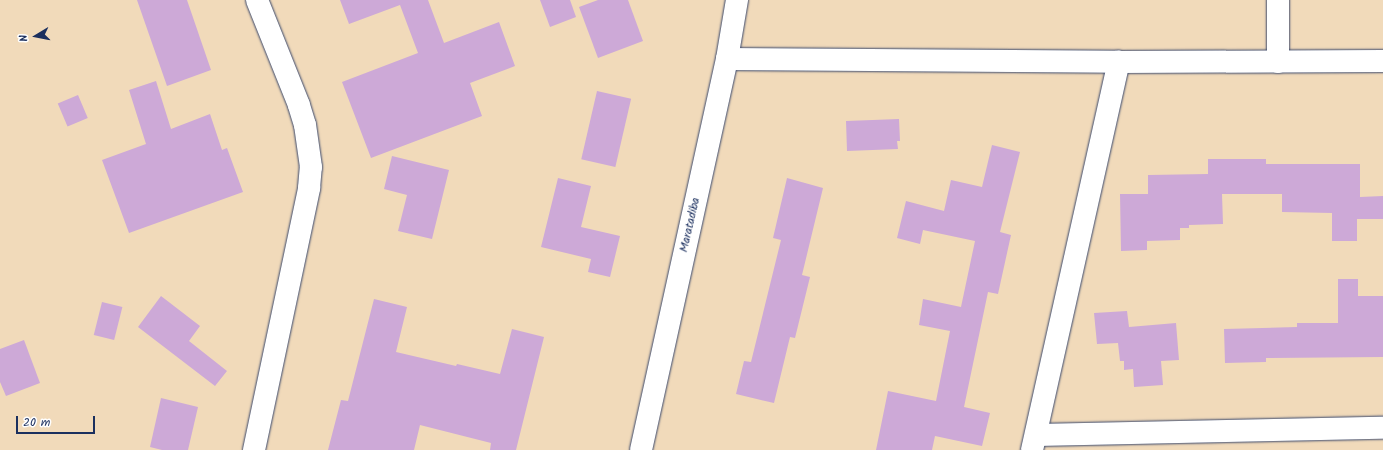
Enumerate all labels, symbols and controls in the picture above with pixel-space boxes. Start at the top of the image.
north arrow [16,16,56,56]
text: N [15,33,34,43]
street label: Maratadiba [677,196,703,254]
scale bar [18,408,97,434]
text: 20 m [23,413,50,432]

